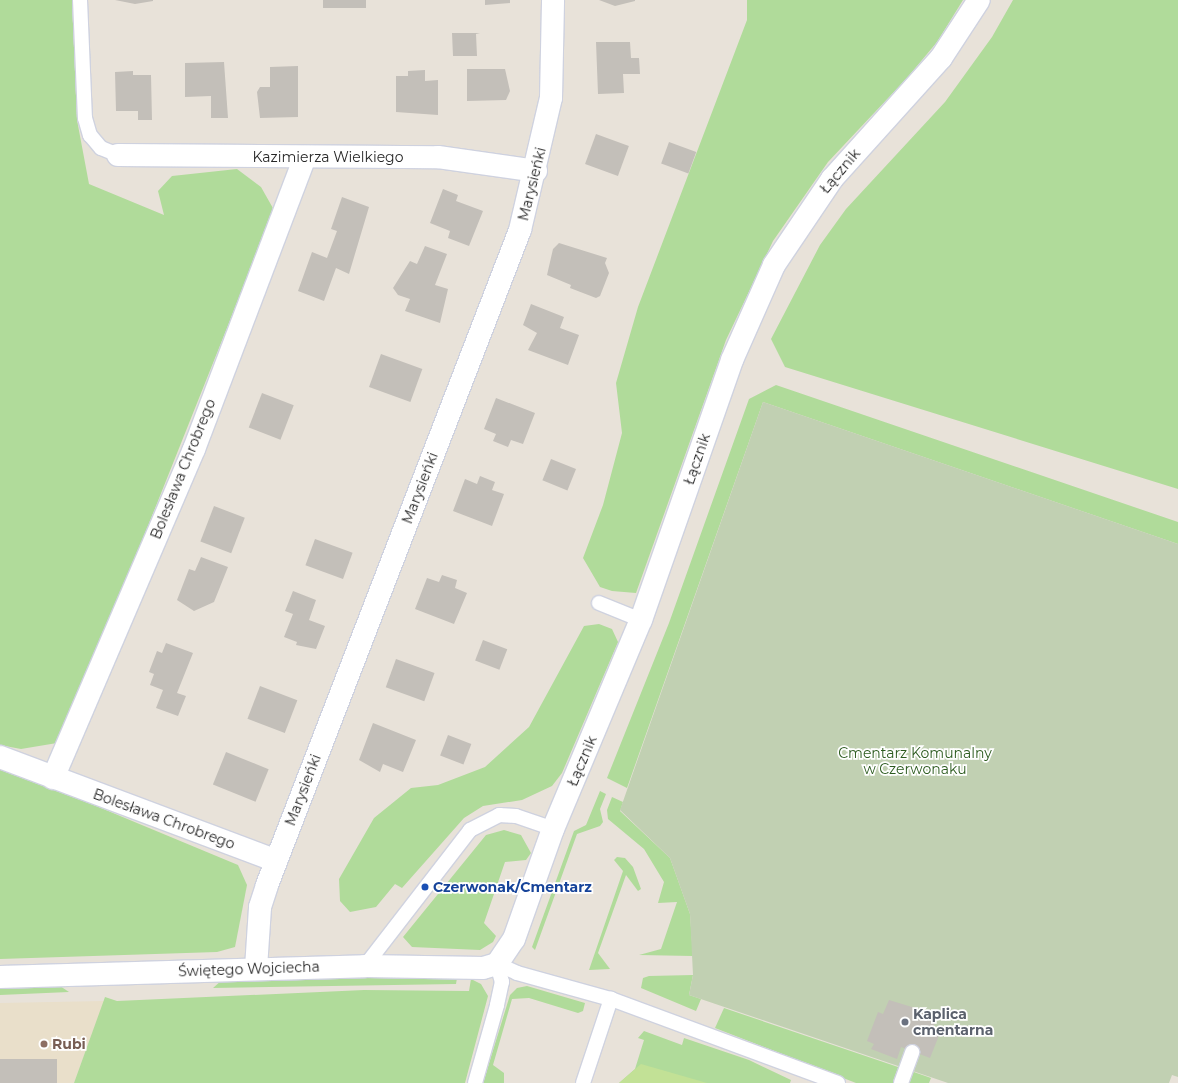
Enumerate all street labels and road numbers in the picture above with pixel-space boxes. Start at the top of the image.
street label: Marysieńki [515,145,549,223]
street label: Łącznik [816,145,864,197]
street label: Kazimierza Wielkiego [253,149,403,165]
street label: Bolesława Chrobrego [147,396,219,542]
street label: Łącznik [680,431,714,487]
street label: Marysieńki [399,450,441,526]
street label: Łącznik [564,733,600,789]
street label: Marysieńki [282,752,324,828]
street label: Bolesława Chrobrego [91,786,237,852]
street label: Świętego Wojciecha [178,958,320,980]

